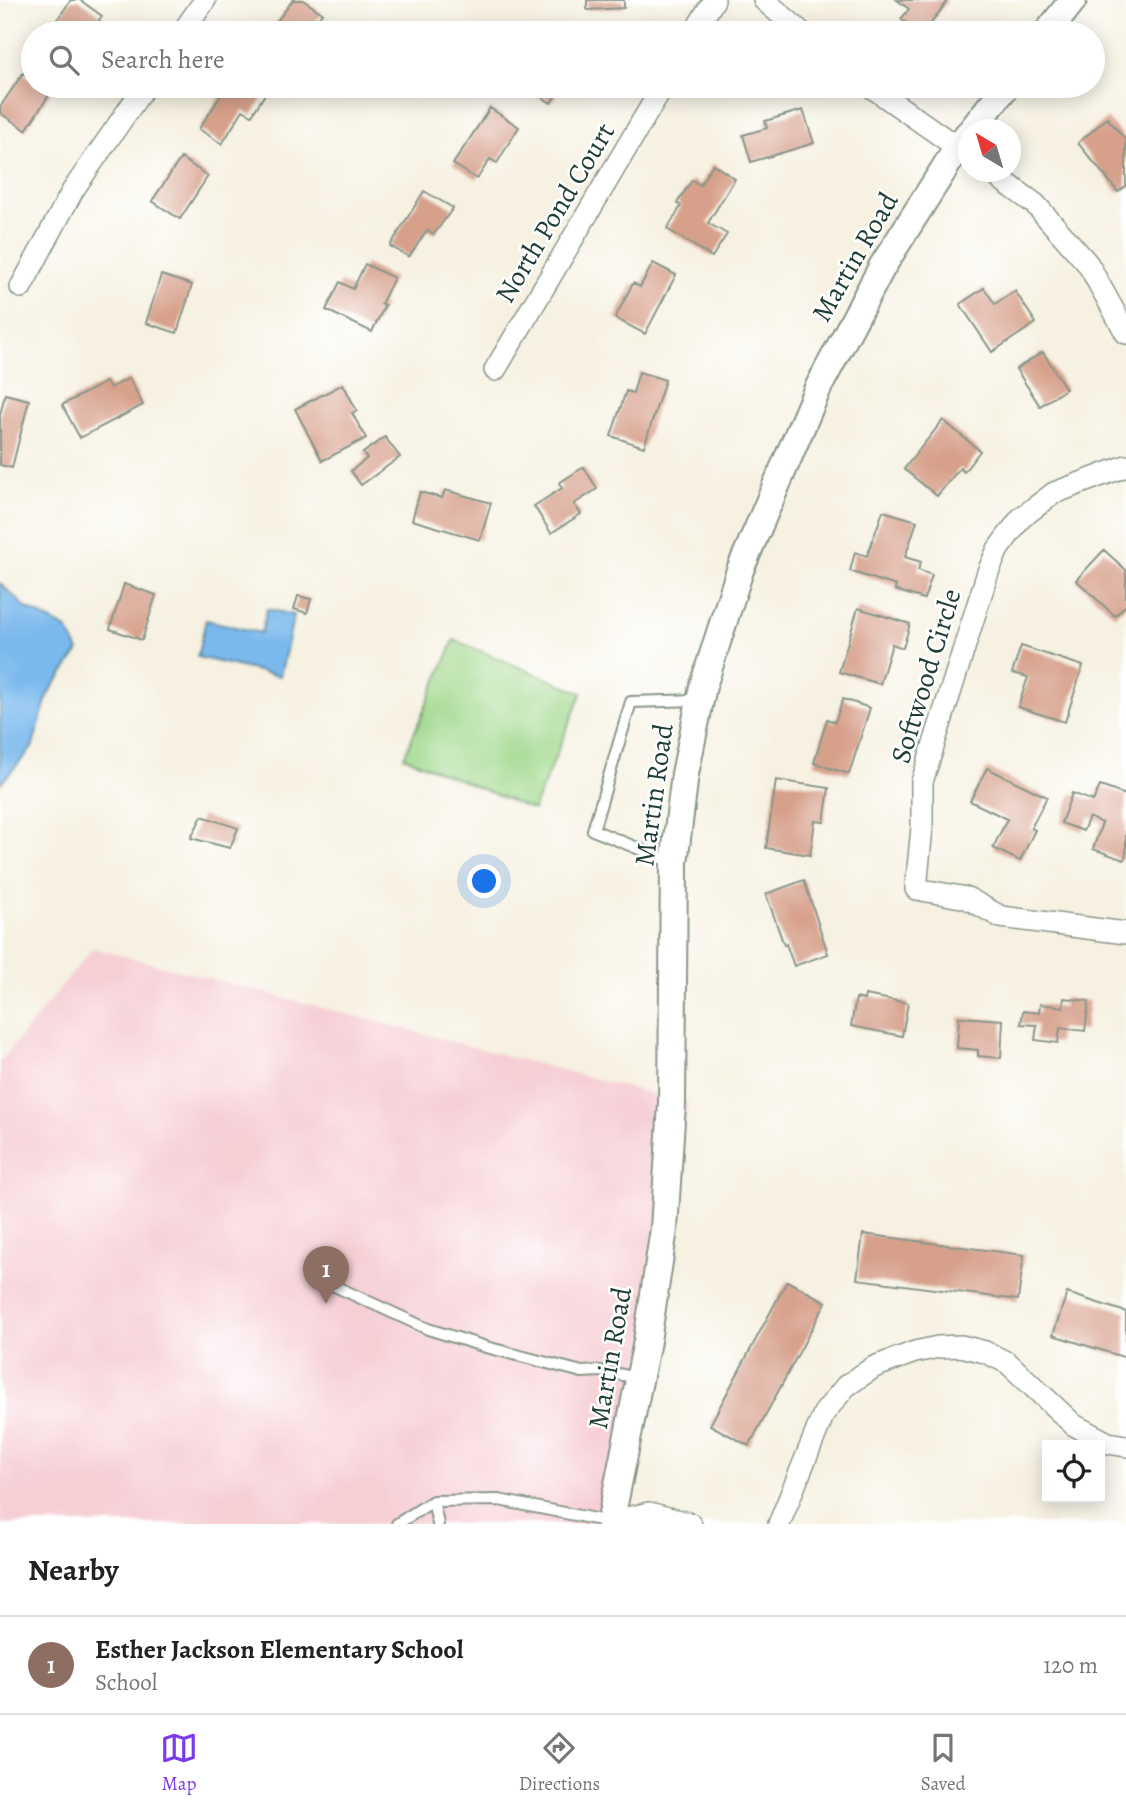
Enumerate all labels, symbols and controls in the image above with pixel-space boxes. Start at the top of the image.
search box [21,21,1105,98]
icon: search [45,41,83,79]
text: Search here [101,42,225,77]
street label: North Pond Court [486,116,624,310]
north arrow [958,119,1021,182]
street label: Martin Road [803,185,908,329]
street label: Softwood Circle [881,584,971,768]
street label: Martin Road [625,720,683,869]
your location [467,864,501,898]
pin: 1 [303,1246,349,1304]
street label: Martin Road [579,1283,641,1432]
map controls [1042,1440,1105,1503]
button: locate [1042,1440,1105,1503]
text: Nearby [28,1550,119,1590]
text: Esther Jackson Elementary School [95,1632,464,1667]
text: 1 [47,1650,55,1681]
text: 120 m [1043,1650,1098,1681]
text: School [95,1667,157,1698]
tab: Map [160,1729,198,1797]
tab: Directions [519,1729,600,1797]
tab: Saved [921,1729,966,1797]

